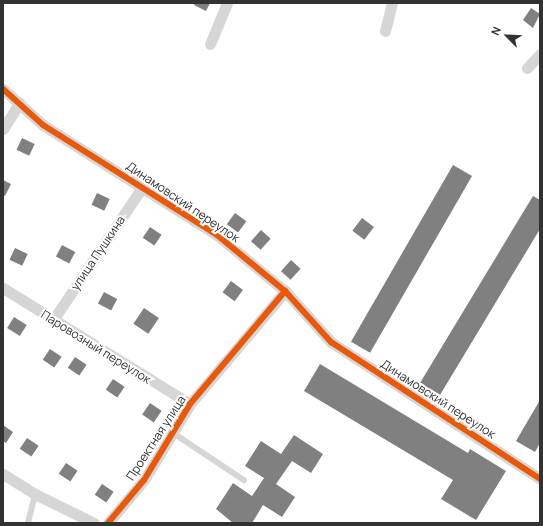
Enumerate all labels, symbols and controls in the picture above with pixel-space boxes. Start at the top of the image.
north arrow [487,16,527,56]
text: N [487,24,504,38]
street label: Динамовский переулок [124,159,242,245]
street label: улица Пушкина [68,213,128,293]
street label: Паровозный переулок [38,307,154,387]
street label: Динамовский переулок [378,357,498,441]
street label: Проектная улица [123,393,189,483]

